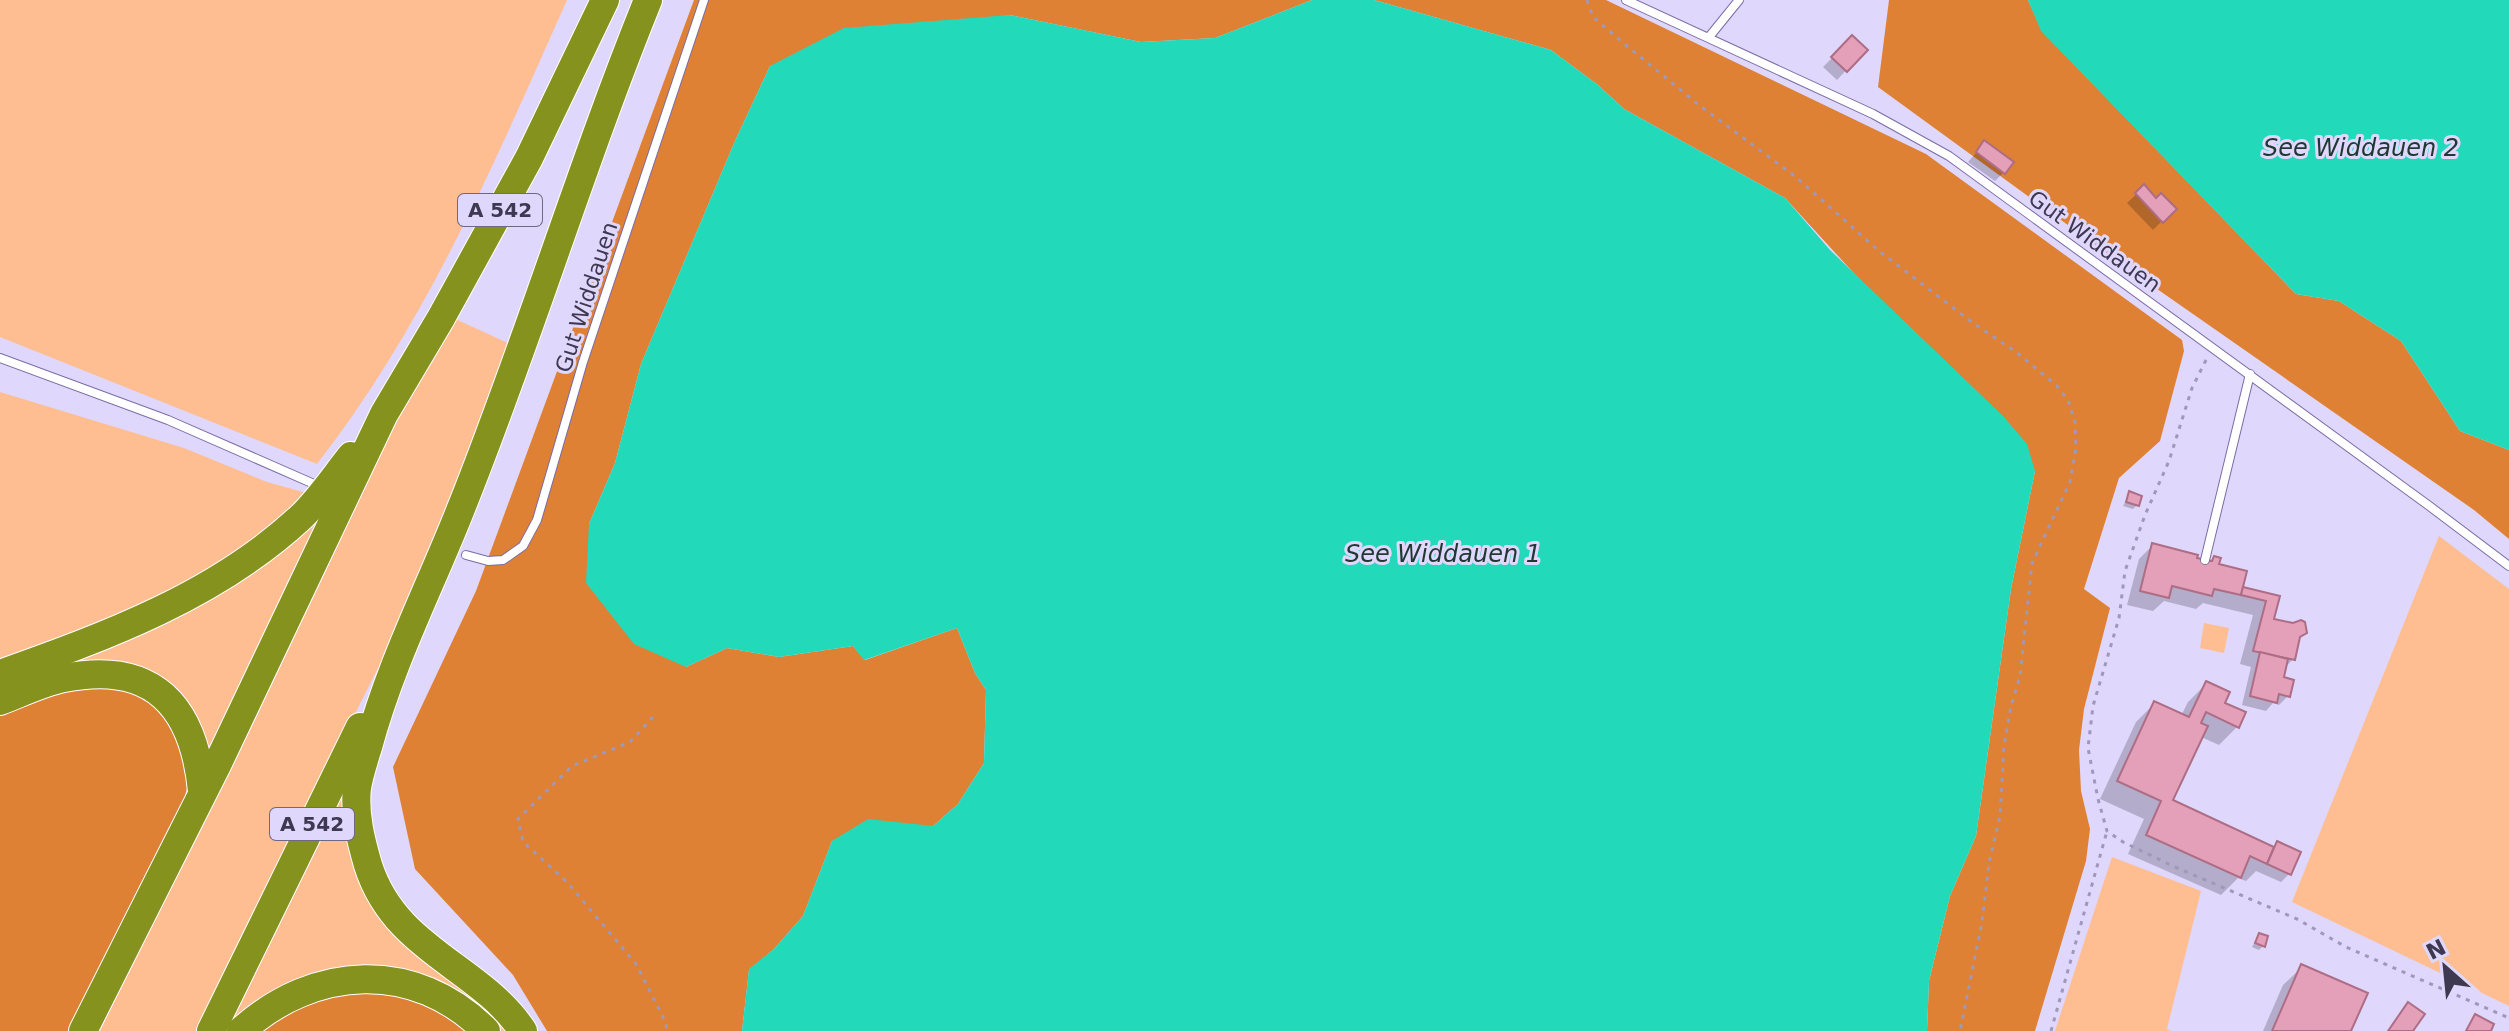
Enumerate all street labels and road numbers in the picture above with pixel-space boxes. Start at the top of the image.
street label: Gut Widdauen [2024,185,2165,298]
road number: A 542 [458,194,542,226]
street label: Gut Widdauen [550,219,623,376]
road number: A 542 [270,808,354,840]

